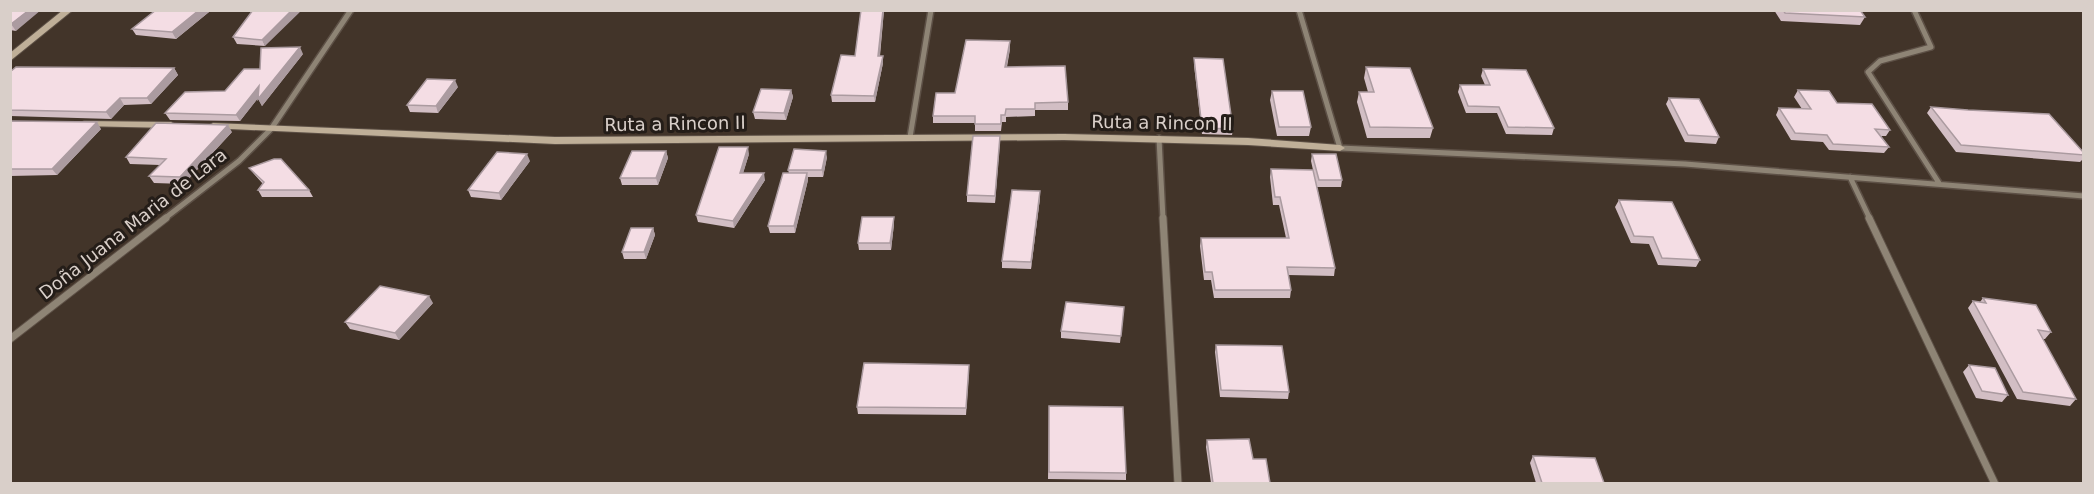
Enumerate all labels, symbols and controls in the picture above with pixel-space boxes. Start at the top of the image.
street label: Ruta a Rincon II [1091,111,1233,134]
street label: Ruta a Rincon II [604,112,746,135]
street label: Doña Juana Maria de Lara [35,144,231,303]

